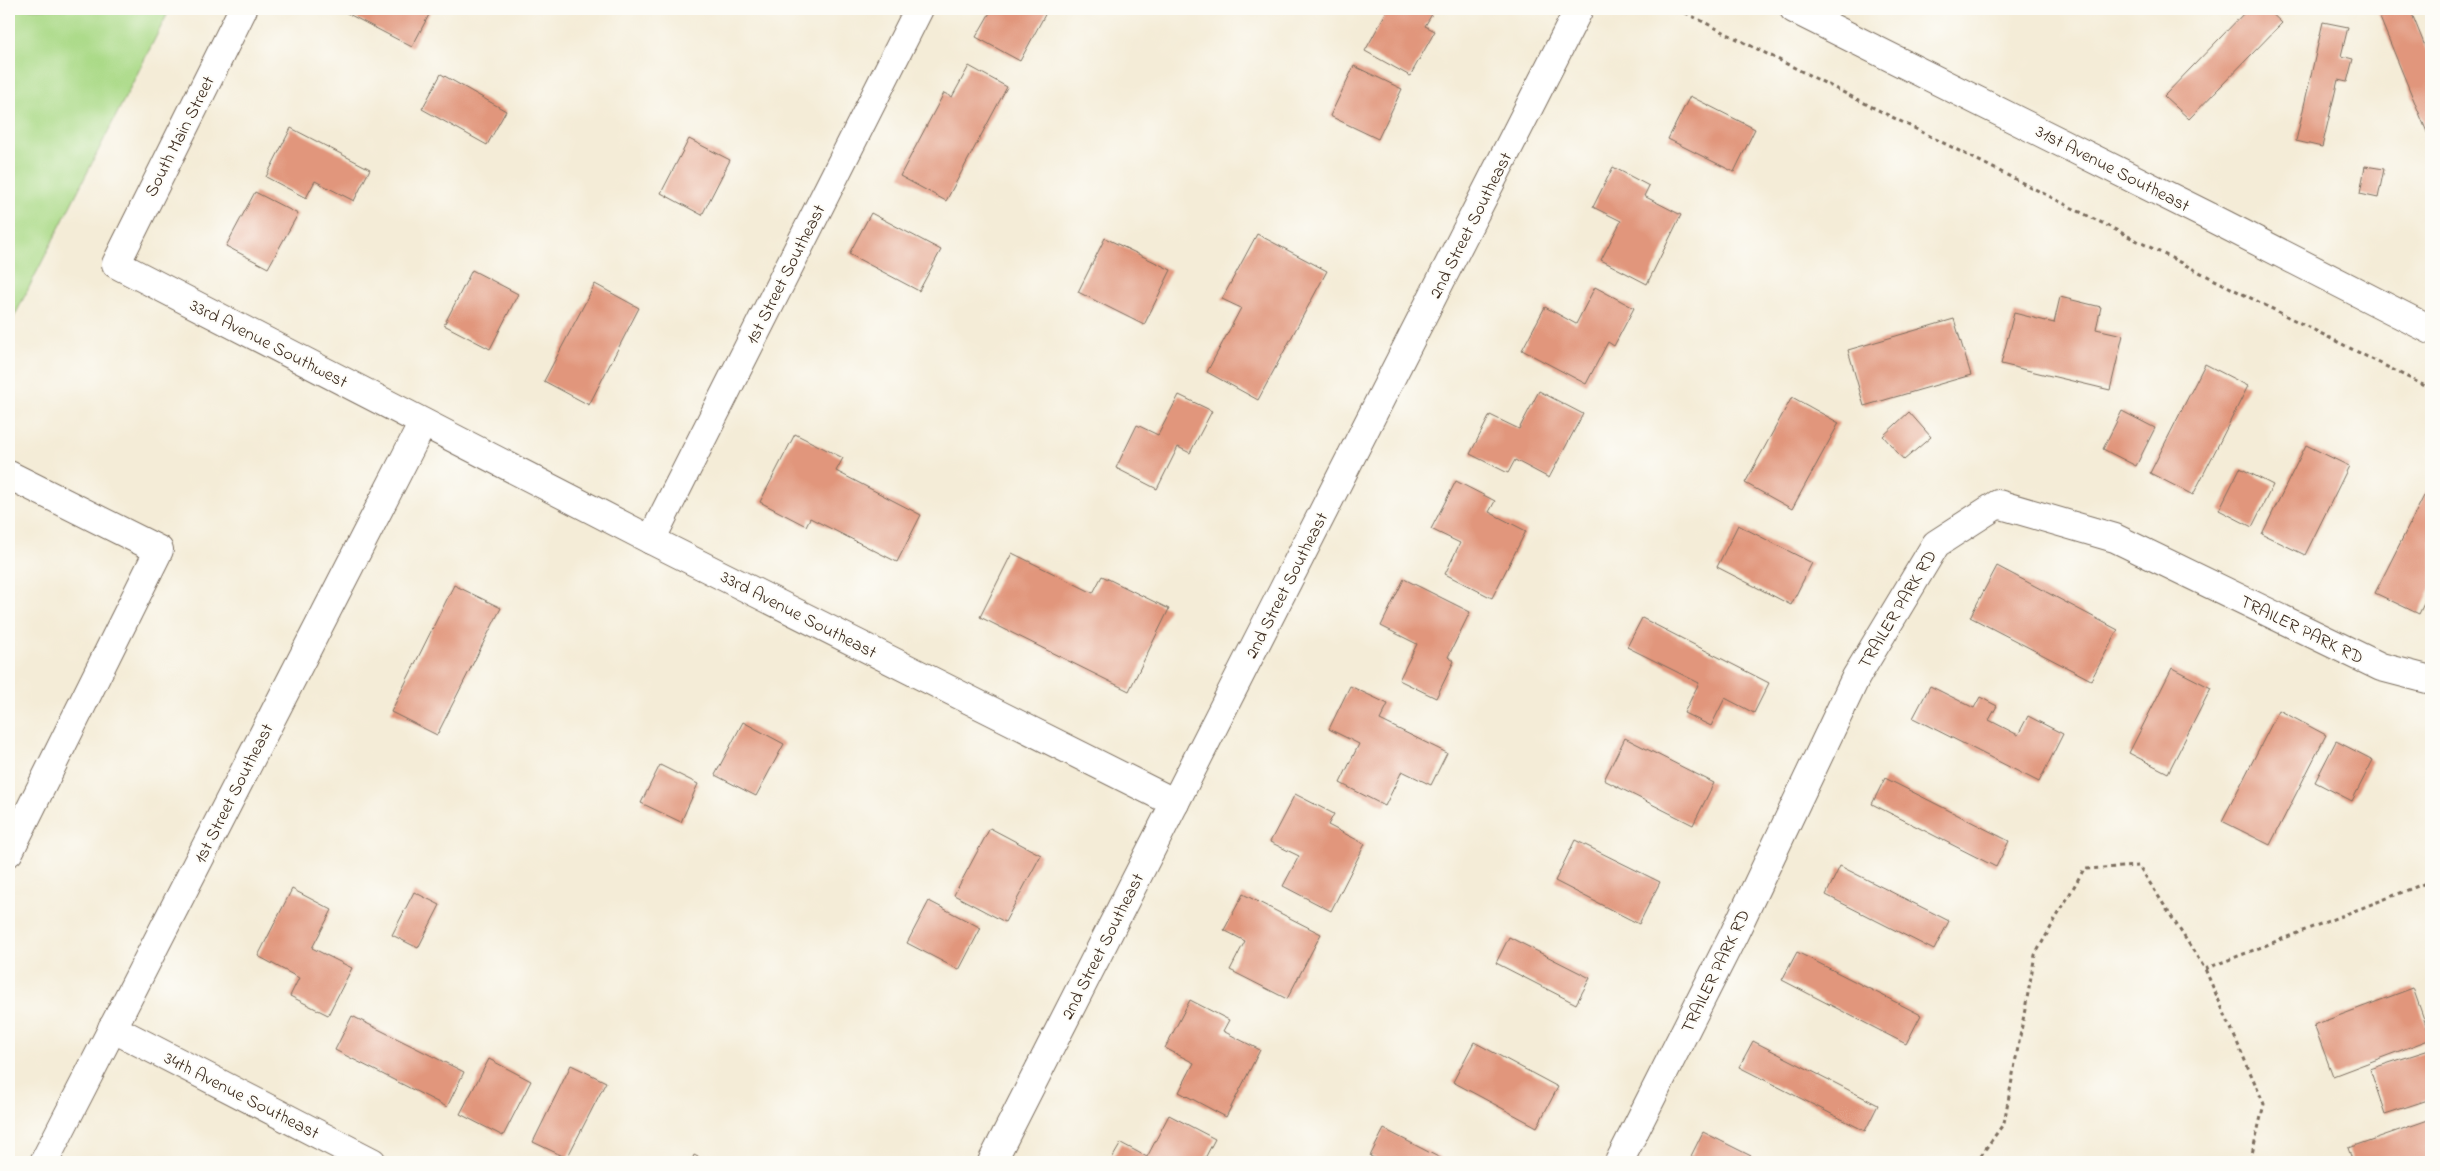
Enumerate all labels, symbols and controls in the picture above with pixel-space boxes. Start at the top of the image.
street label: South Main Street [139,72,223,202]
street label: 31st Avenue Southeast [2030,120,2194,220]
street label: 2nd Street Southeast [1424,148,1520,304]
street label: 1st Street Southeast [740,200,833,349]
street label: 33rd Avenue Southwest [185,294,352,396]
street label: 2nd Street Southeast [1240,508,1336,664]
street label: TRAILER PARK RD [1853,546,1944,674]
street label: 33rd Avenue Southeast [716,565,881,666]
street label: TRAILER PARK RD [2235,590,2367,672]
street label: 1st Street Southeast [188,719,281,868]
street label: 2nd Street Southeast [1056,869,1152,1025]
street label: TRAILER PARK RD [1676,906,1758,1038]
street label: 34th Avenue Southeast [159,1046,323,1147]

